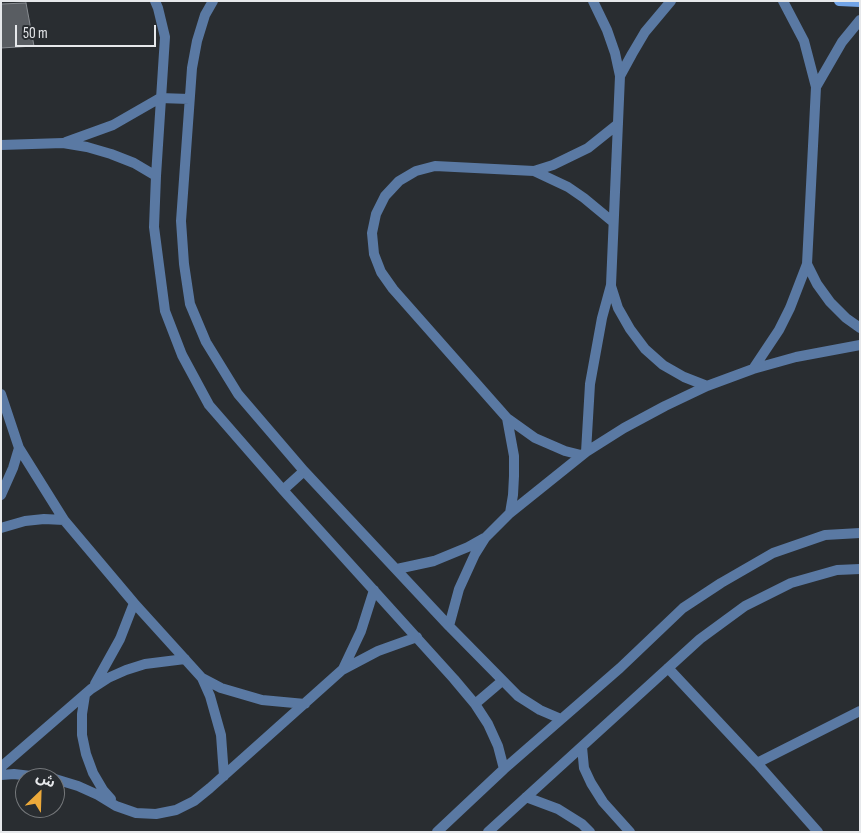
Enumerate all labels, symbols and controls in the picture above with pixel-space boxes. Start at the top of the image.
scale bar [18,15,159,47]
text: 50 m [23,24,48,43]
north arrow [15,768,65,818]
text: ش [34,768,58,791]

